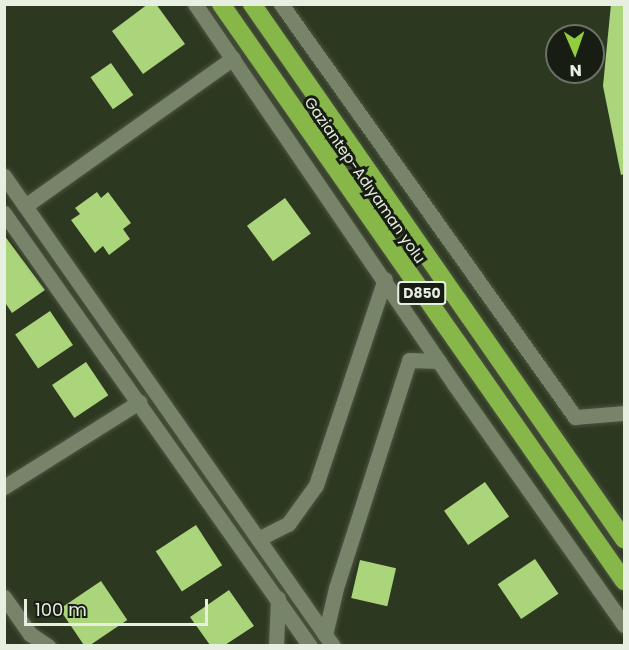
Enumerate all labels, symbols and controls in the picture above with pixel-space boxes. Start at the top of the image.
north arrow [545,24,605,84]
text: N [569,59,582,82]
street label: Gaziantep-Adıyaman yolu [301,94,429,266]
road number: D850 [396,282,448,304]
scale bar [27,587,212,625]
text: 100 m [35,597,87,622]

